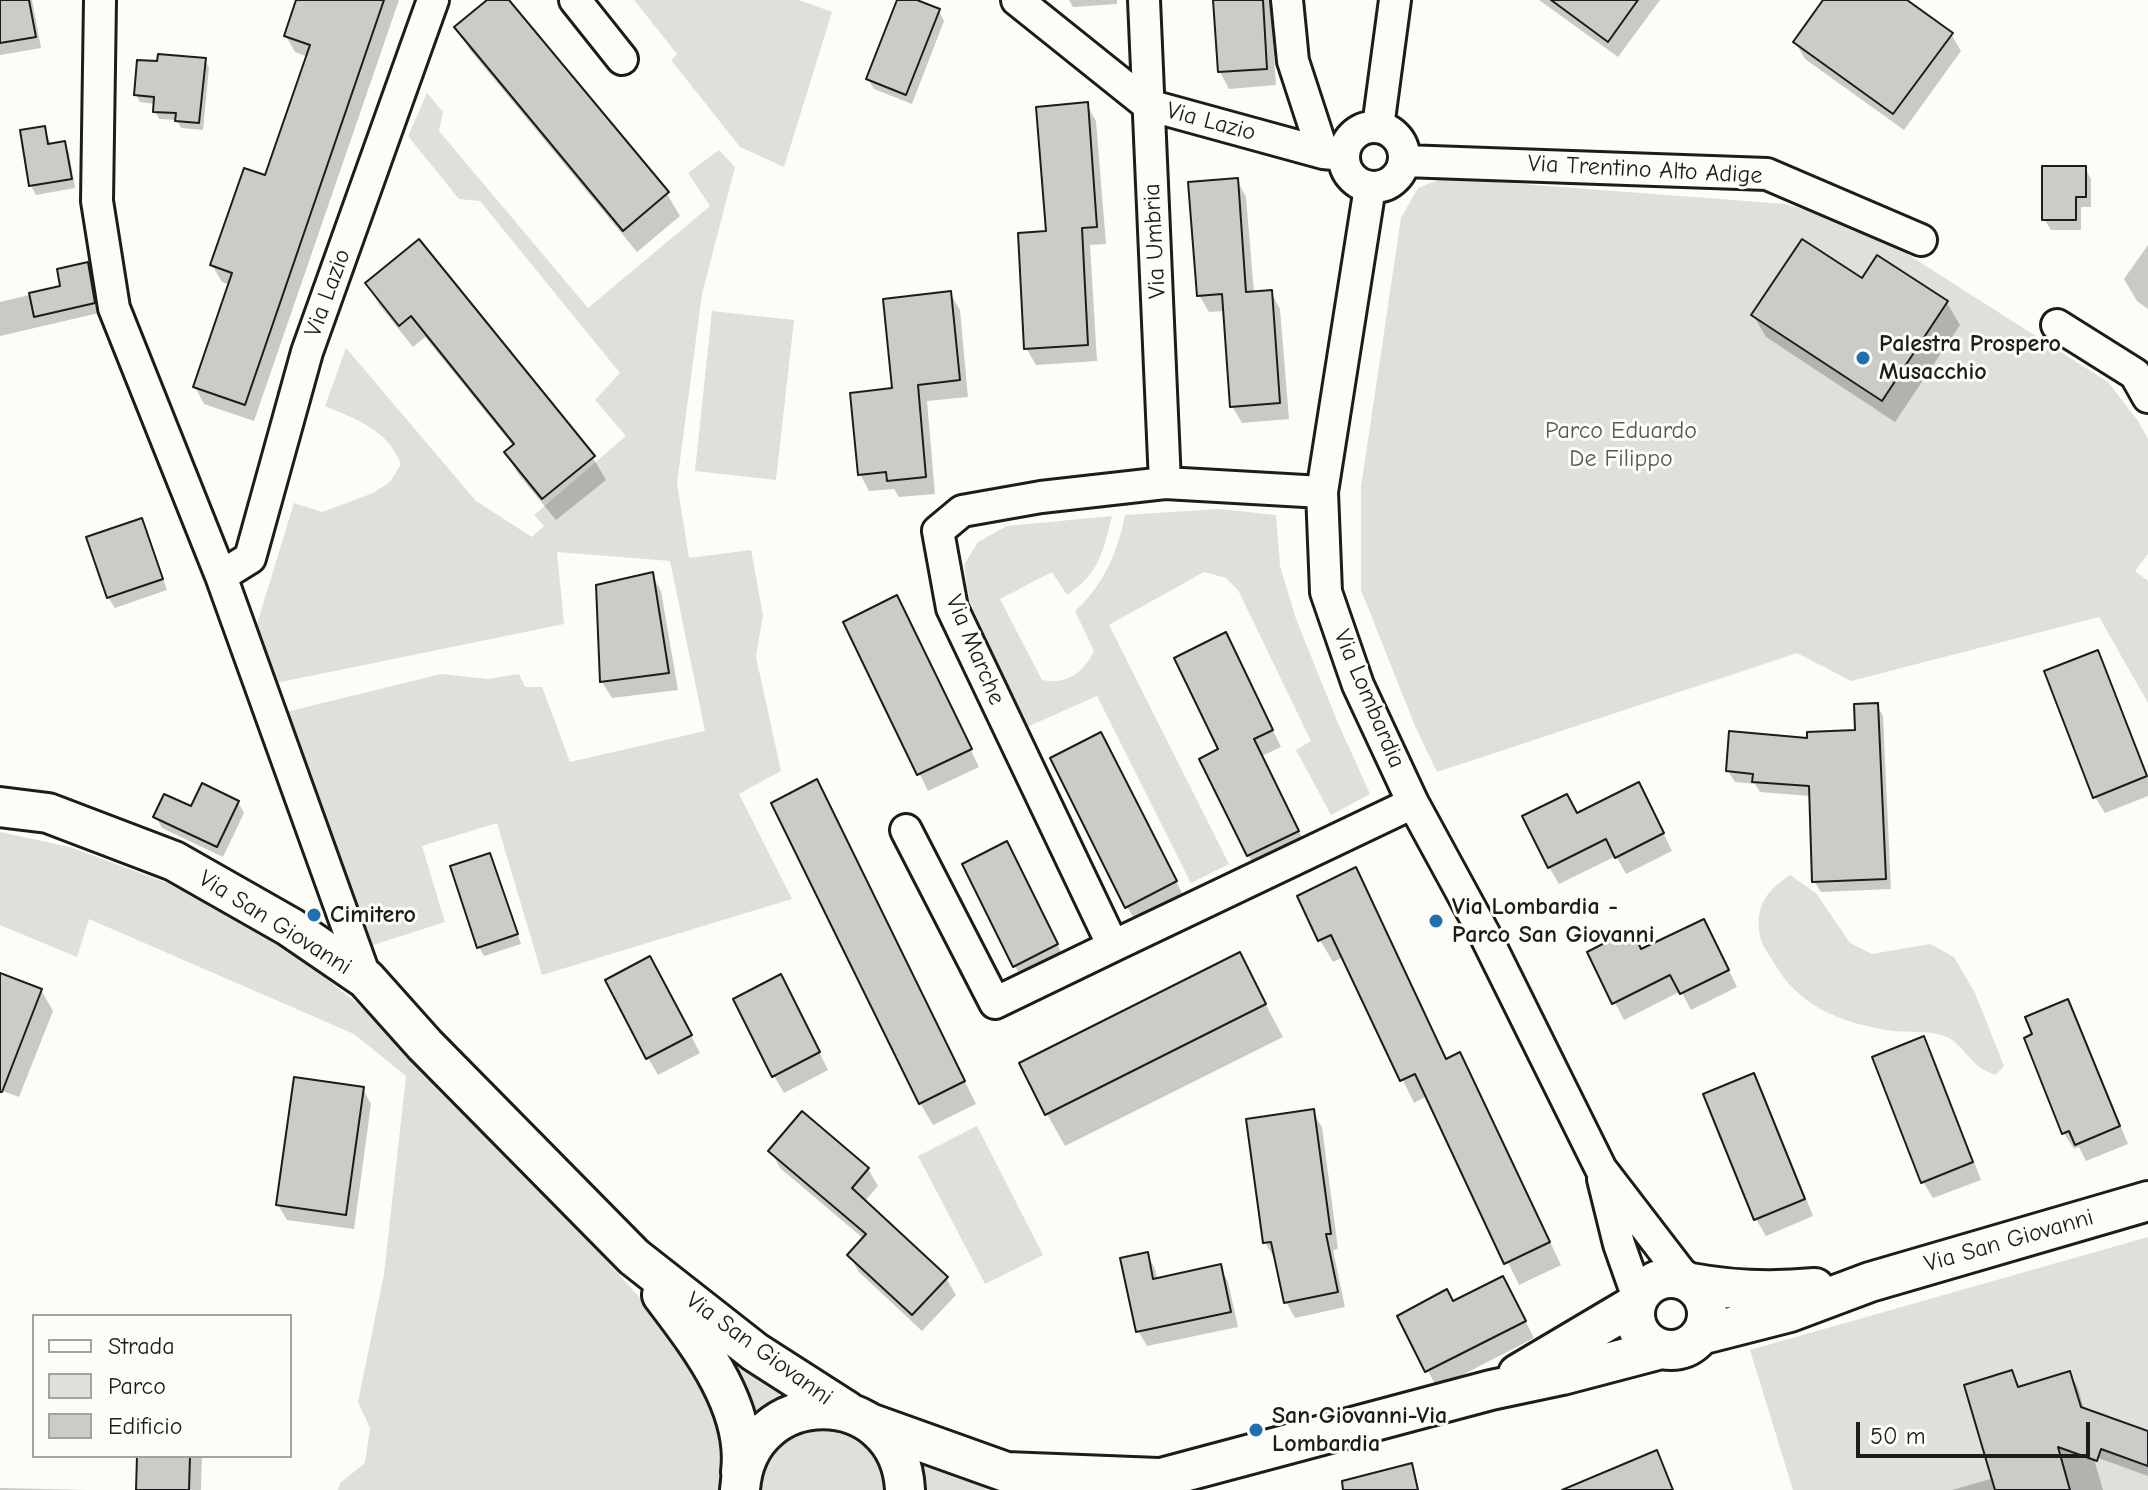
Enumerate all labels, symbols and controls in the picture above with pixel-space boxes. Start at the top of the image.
street label: Via Lazio [1163,96,1259,148]
street label: Via Trentino Alto Adige [1527,149,1763,191]
street label: Via Umbria [1138,183,1172,299]
street label: Via Lazio [299,245,357,341]
place label: Palestra Prospero Musacchio [1879,330,2061,386]
marker: Palestra Prospero Musacchio [1854,349,1872,367]
park label: Parco Eduardo De Filippo [1545,417,1697,473]
street label: Via Marche [939,591,1011,709]
street label: Via Lombardia [1327,626,1411,772]
street label: Via San Giovanni [193,865,357,981]
place label: Via Lombardia - Parco San Giovanni [1452,893,1654,949]
place label: Cimitero [330,901,416,929]
marker: Cimitero [305,906,323,924]
marker: Via Lombardia - Parco San Giovanni [1427,912,1445,930]
street label: Via San Giovanni [1921,1203,2097,1279]
street label: Via San Giovanni [680,1286,838,1412]
legend [32,1314,292,1458]
text: Strada [108,1332,175,1360]
text: Parco [108,1372,166,1400]
place label: San Giovanni-Via Lombardia [1272,1402,1447,1458]
scale bar [1860,1406,2094,1456]
text: Edificio [108,1412,183,1440]
marker: San Giovanni-Via Lombardia [1247,1421,1265,1439]
text: 50 m [1870,1422,1926,1450]

